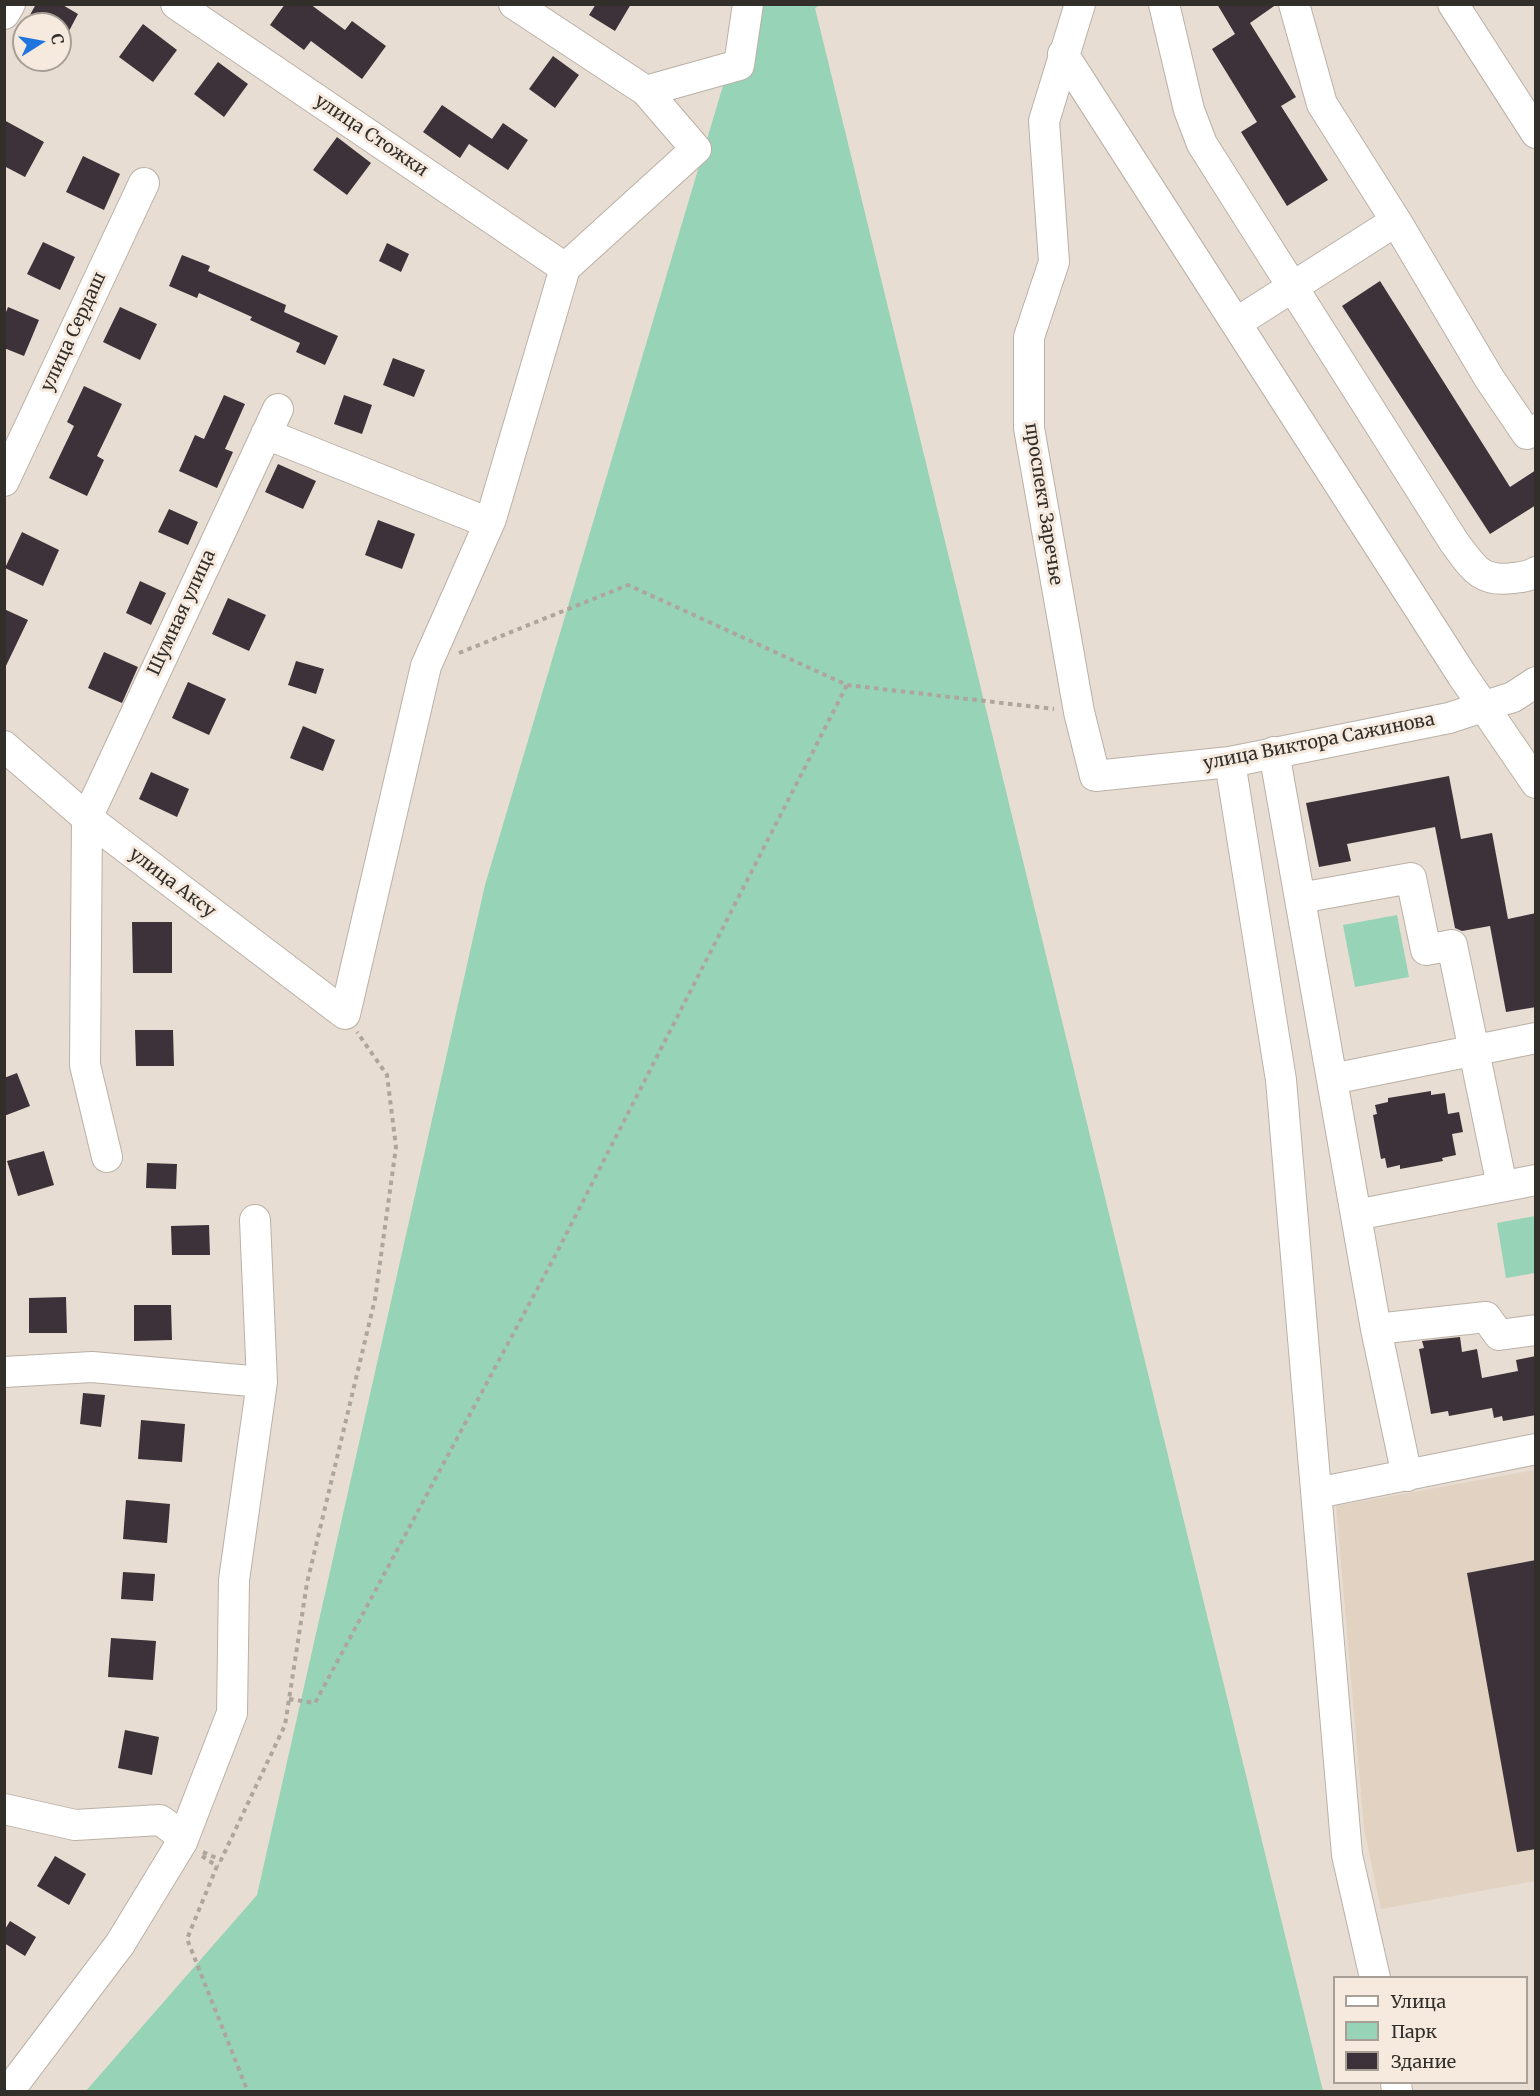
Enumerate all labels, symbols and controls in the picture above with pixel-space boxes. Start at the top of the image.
north arrow [12,12,72,72]
text: С [47,32,69,46]
street label: улица Стожки [310,90,432,182]
street label: улица Сердаш [37,269,111,395]
street label: проспект Заречье [1020,421,1066,587]
street label: Шумная улица [143,547,221,679]
street label: улица Виктора Сажинова [1202,709,1436,775]
street label: улица Аксу [124,843,220,923]
legend [1333,1976,1528,2084]
text: Улица [1391,1990,1446,2013]
text: Парк [1391,2020,1437,2043]
text: Здание [1391,2050,1456,2073]

